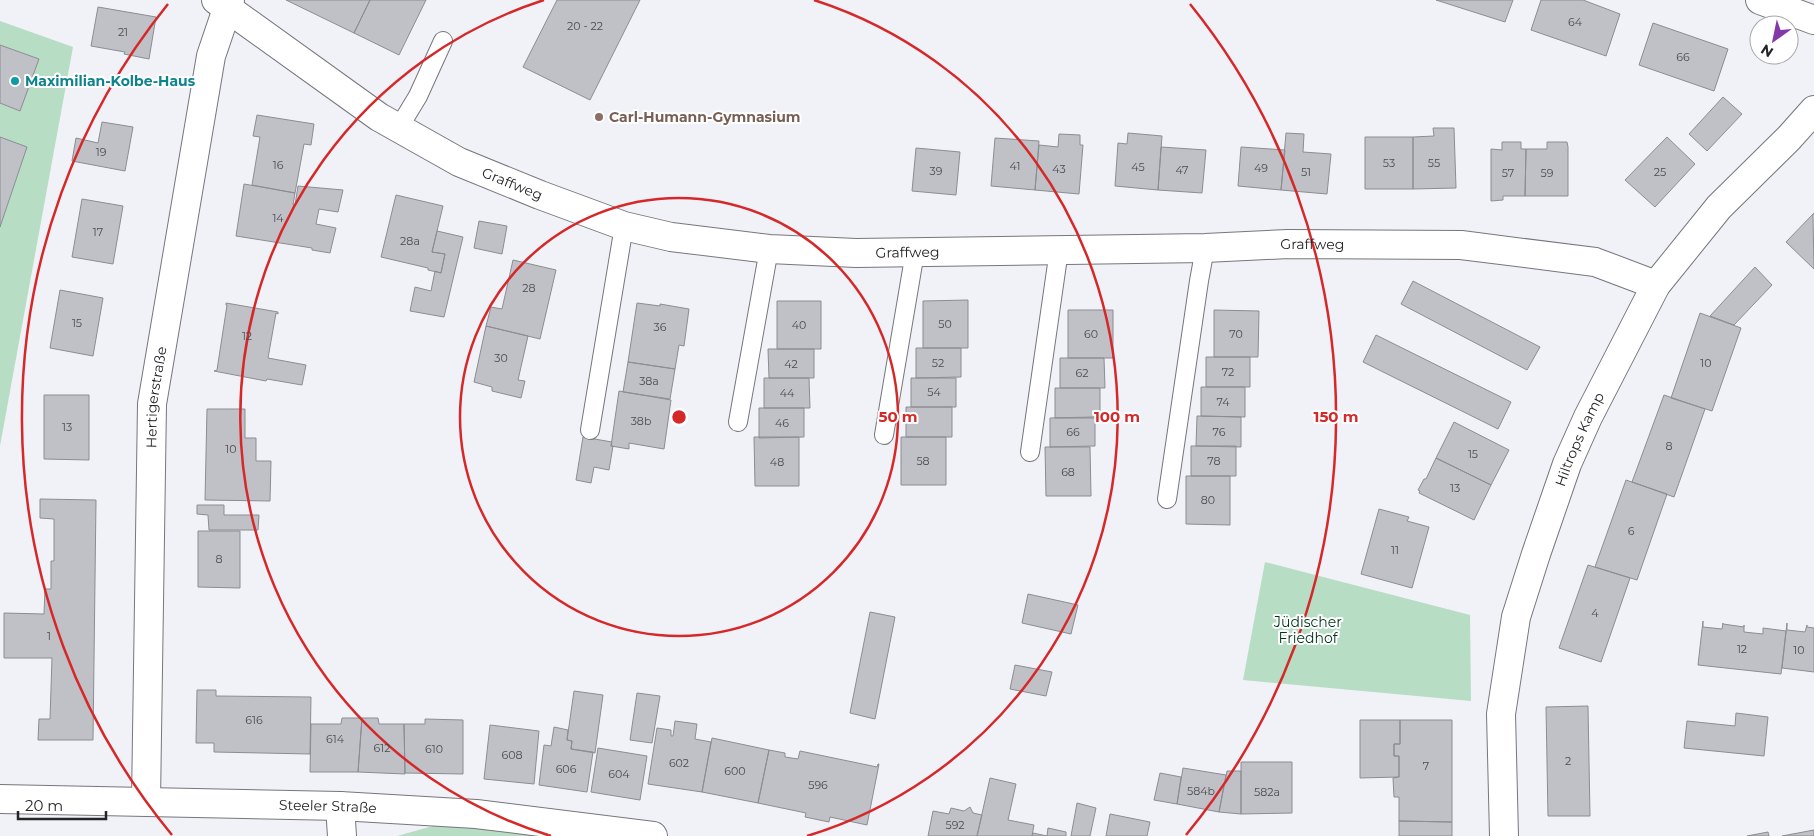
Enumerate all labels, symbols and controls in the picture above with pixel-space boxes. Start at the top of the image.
house number: 64 [1568,15,1583,29]
north arrow [1749,15,1799,65]
house number: 20 - 22 [567,19,603,33]
house number: 21 [118,25,128,39]
text: N [1757,40,1777,62]
house number: 66 [1676,50,1690,64]
place label: Maximilian-Kolbe-Haus [25,72,196,90]
marker: Maximilian-Kolbe-Haus [9,75,21,87]
place label: Carl-Humann-Gymnasium [609,108,801,126]
marker: Carl-Humann-Gymnasium [593,111,605,123]
house number: 19 [96,145,107,159]
house number: 53 [1383,156,1395,170]
house number: 55 [1428,156,1440,170]
house number: 16 [273,158,284,172]
house number: 41 [1010,159,1020,173]
house number: 45 [1131,160,1145,174]
house number: 49 [1254,161,1268,175]
house number: 43 [1052,162,1066,176]
street label: Graffweg [479,163,545,204]
house number: 47 [1175,163,1189,177]
house number: 39 [930,164,943,178]
house number: 51 [1301,165,1311,179]
house number: 25 [1654,165,1666,179]
house number: 57 [1502,166,1514,180]
house number: 59 [1541,166,1554,180]
house number: 14 [272,211,284,225]
house number: 17 [93,225,103,239]
house number: 28a [400,234,420,248]
street label: Graffweg [1280,235,1344,253]
street label: Graffweg [875,243,940,262]
house number: 28 [522,281,536,295]
house number: 15 [72,316,82,330]
house number: 50 [938,317,952,331]
house number: 40 [792,318,806,332]
house number: 36 [654,320,667,334]
house number: 60 [1084,327,1098,341]
house number: 70 [1229,327,1243,341]
house number: 12 [242,329,252,343]
street label: Hertigerstraße [142,345,171,448]
house number: 30 [494,351,508,365]
house number: 52 [932,356,944,370]
house number: 10 [1700,356,1712,370]
house number: 42 [784,357,798,371]
house number: 72 [1222,365,1234,379]
house number: 62 [1076,366,1088,380]
house number: 38a [639,374,659,388]
house number: 54 [927,385,941,399]
house number: 44 [780,386,795,400]
street label: Hiltrops Kamp [1551,389,1608,489]
house number: 74 [1216,395,1230,409]
text: 50 m [878,407,918,426]
text: 100 m [1094,407,1140,426]
text: 150 m [1314,407,1358,426]
centre of rings [670,408,688,426]
house number: 38b [631,414,651,428]
house number: 46 [775,416,789,430]
house number: 13 [62,420,72,434]
house number: 66 [1066,425,1080,439]
house number: 76 [1213,425,1226,439]
house number: 8 [1665,439,1673,453]
house number: 10 [225,442,237,456]
house number: 15 [1468,447,1478,461]
house number: 58 [916,454,930,468]
house number: 78 [1207,454,1221,468]
house number: 48 [770,455,784,469]
house number: 68 [1061,465,1075,479]
house number: 13 [1450,481,1460,495]
house number: 80 [1201,493,1215,507]
house number: 6 [1628,524,1635,538]
house number: 11 [1391,543,1399,557]
house number: 8 [215,552,223,566]
house number: 4 [1591,606,1599,620]
park label: Jüdischer Friedhof [1273,613,1342,647]
house number: 1 [47,629,51,643]
house number: 12 [1737,642,1747,656]
house number: 10 [1793,643,1805,657]
house number: 616 [245,713,263,727]
house number: 614 [326,732,345,746]
house number: 612 [374,741,390,755]
house number: 610 [425,742,443,756]
house number: 608 [502,748,523,762]
house number: 2 [1565,754,1571,768]
house number: 602 [669,756,689,770]
house number: 7 [1423,759,1429,773]
house number: 606 [556,762,577,776]
house number: 600 [724,764,746,778]
house number: 604 [608,767,630,781]
house number: 596 [808,778,828,792]
house number: 584b [1187,784,1215,798]
house number: 582a [1254,785,1280,799]
scale bar [18,788,105,820]
text: 20 m [25,796,63,815]
street label: Steeler Straße [279,796,377,817]
house number: 592 [945,818,965,832]

